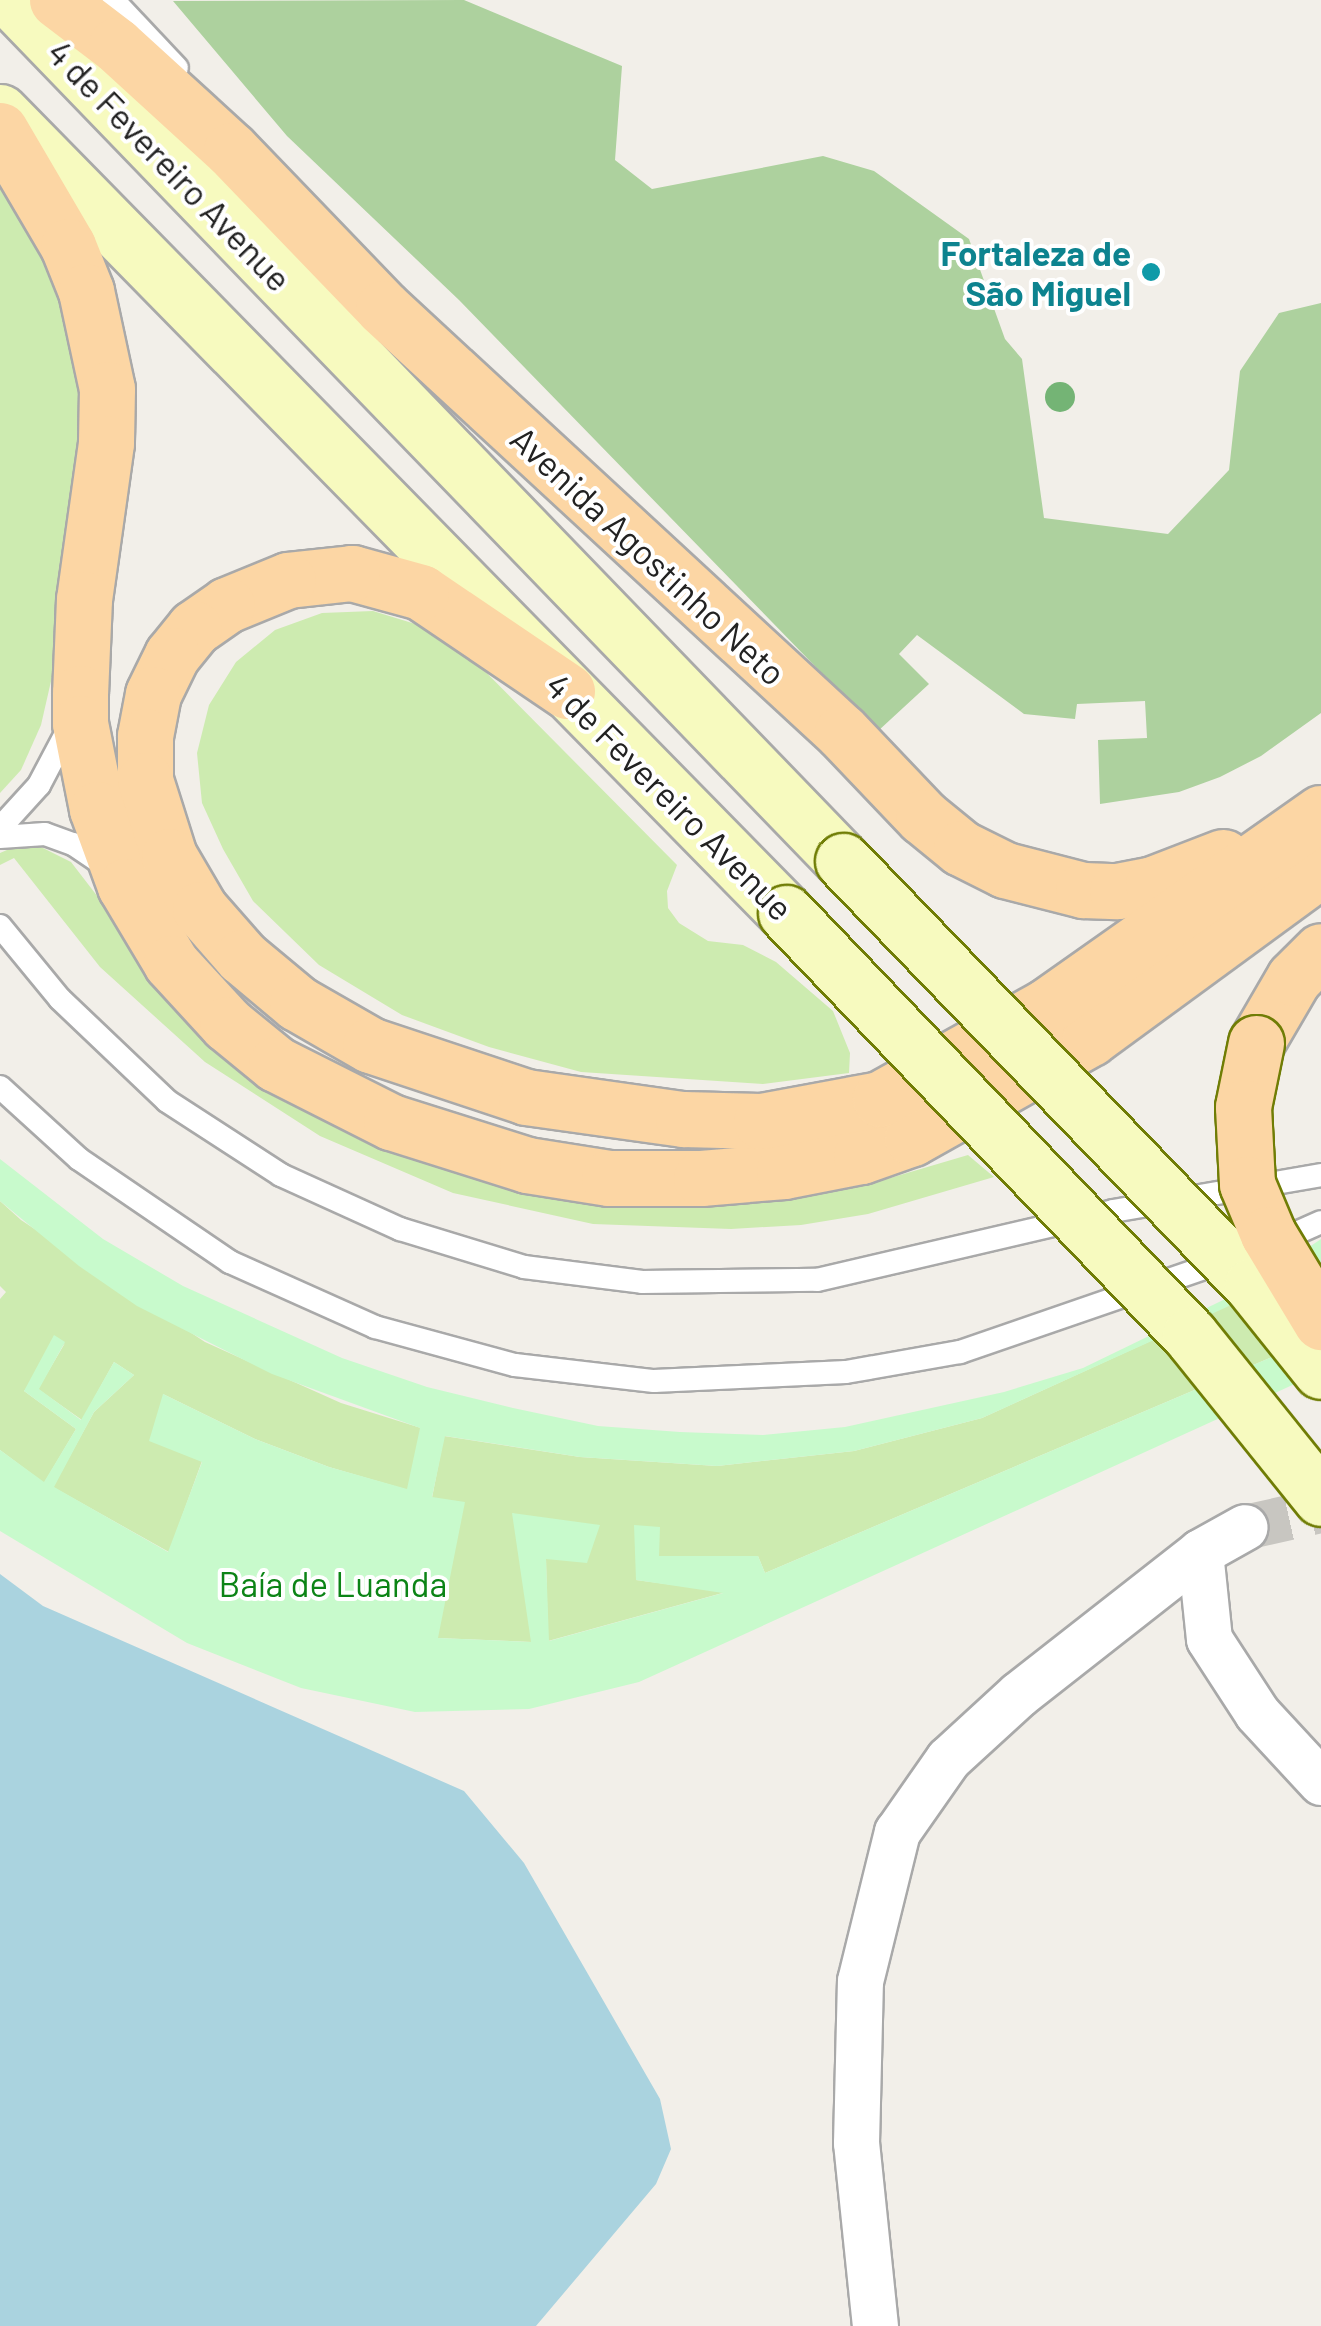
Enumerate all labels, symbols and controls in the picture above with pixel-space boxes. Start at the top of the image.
street label: 4 de Fevereiro Avenue [39,31,301,299]
place label: Fortaleza de São Miguel [940,231,1131,313]
marker: Fortaleza de São Miguel [1140,261,1162,283]
street label: Avenida Agostinho Neto [503,417,795,693]
street label: 4 de Fevereiro Avenue [538,664,802,928]
park label: Baía de Luanda [219,1562,447,1604]

